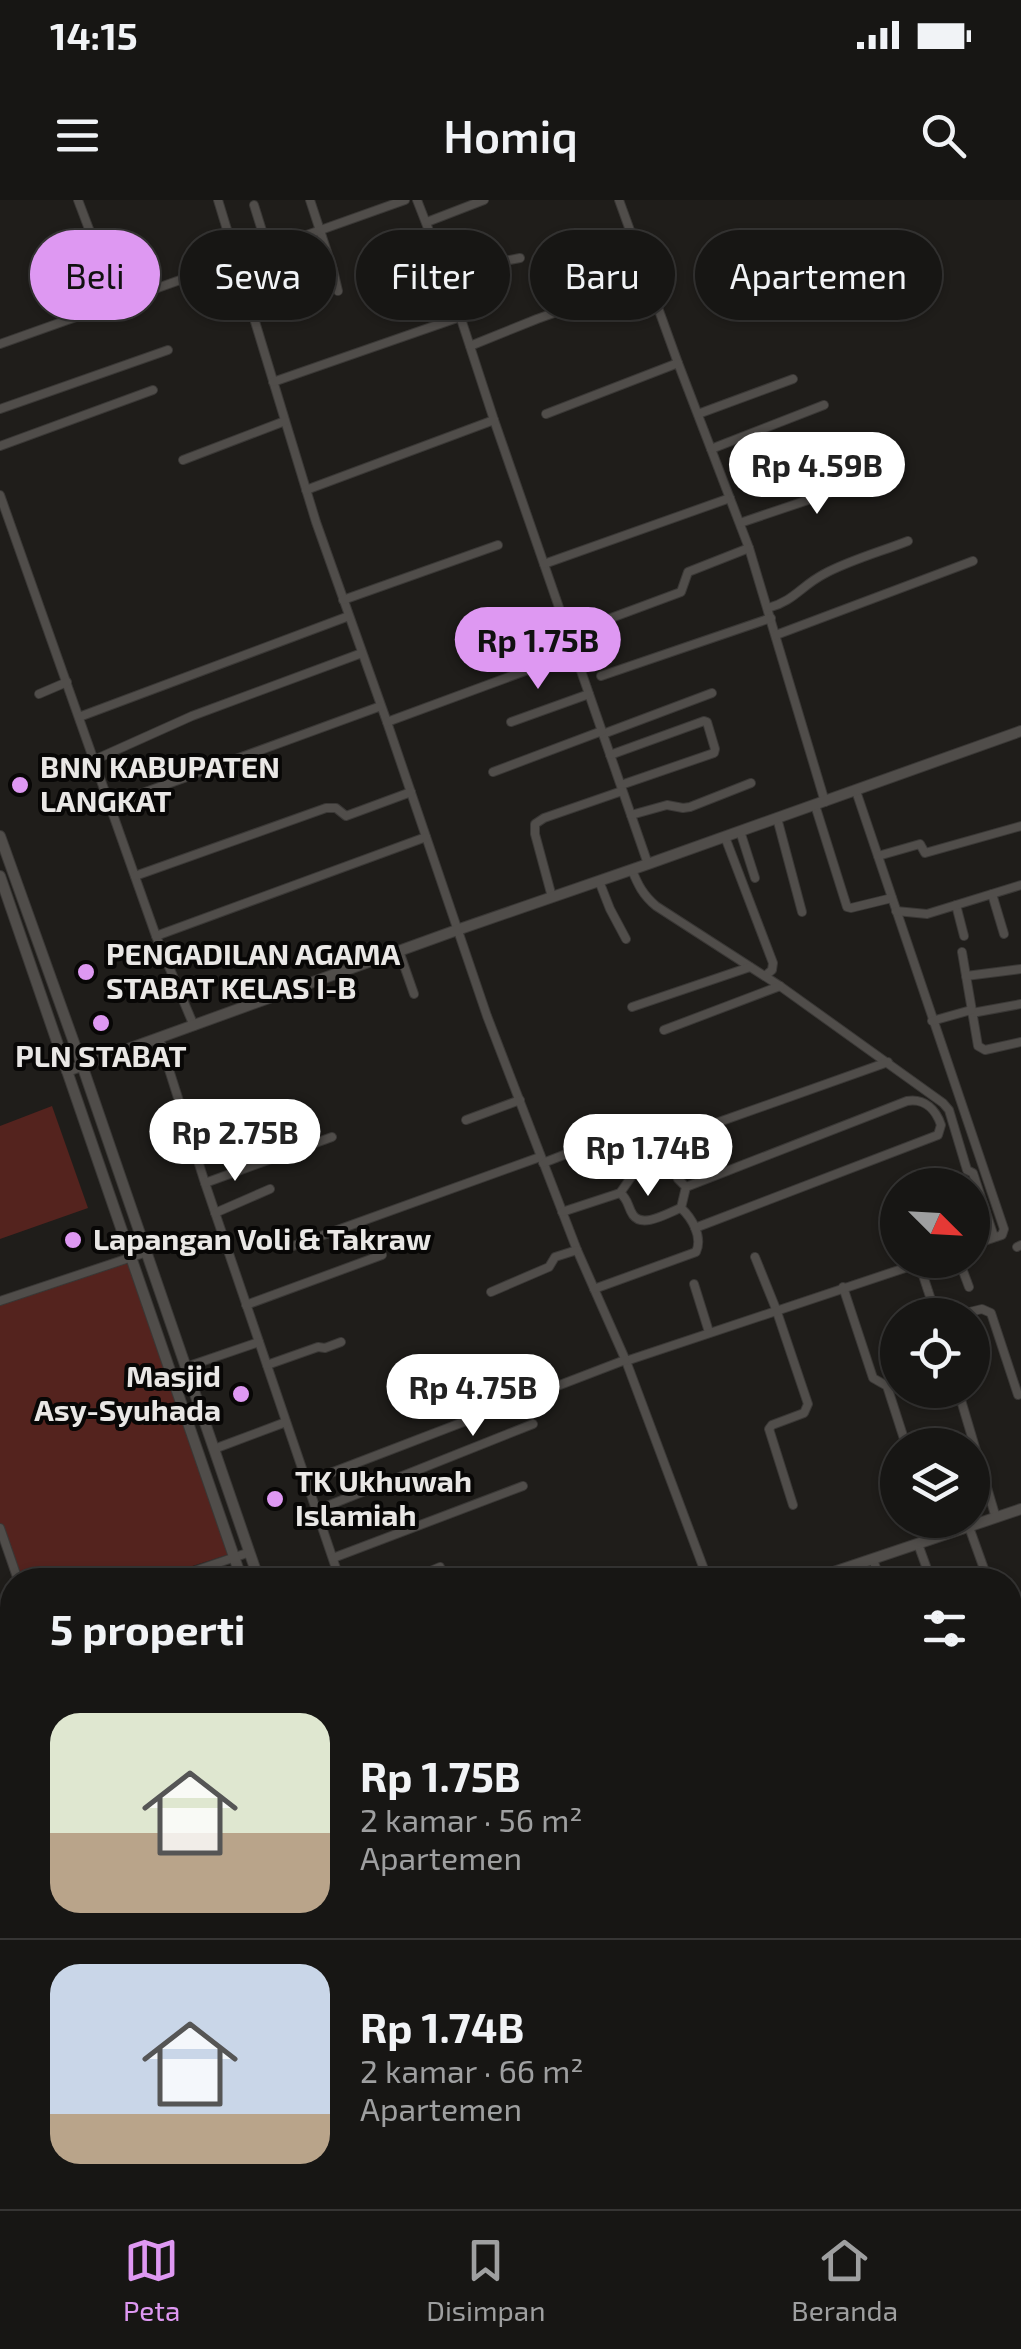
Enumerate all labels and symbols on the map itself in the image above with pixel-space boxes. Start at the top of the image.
pin: Rp 4.59B [714,432,920,517]
pin: Rp 1.75B [435,607,641,692]
place label: BNN KABUPATEN LANGKAT [40,748,280,818]
marker: BNN KABUPATEN LANGKAT [9,774,31,796]
place label: PENGADILAN AGAMA STABAT KELAS I-B [106,935,401,1005]
marker: PENGADILAN AGAMA STABAT KELAS I-B [75,961,97,983]
marker: PLN STABAT [90,1012,112,1034]
place label: PLN STABAT [15,1037,187,1073]
pin: Rp 2.75B [132,1099,338,1184]
pin: Rp 1.74B [545,1114,751,1199]
north arrow [880,1168,990,1278]
place label: Lapangan Voli & Takraw [93,1220,432,1256]
marker: Lapangan Voli & Takraw [62,1229,84,1251]
pin: Rp 4.75B [370,1354,576,1439]
place label: Masjid Asy-Syuhada [34,1357,221,1428]
marker: Masjid Asy-Syuhada [230,1383,252,1405]
place label: TK Ukhuwah Islamiah [295,1462,472,1532]
marker: TK Ukhuwah Islamiah [264,1488,286,1510]

